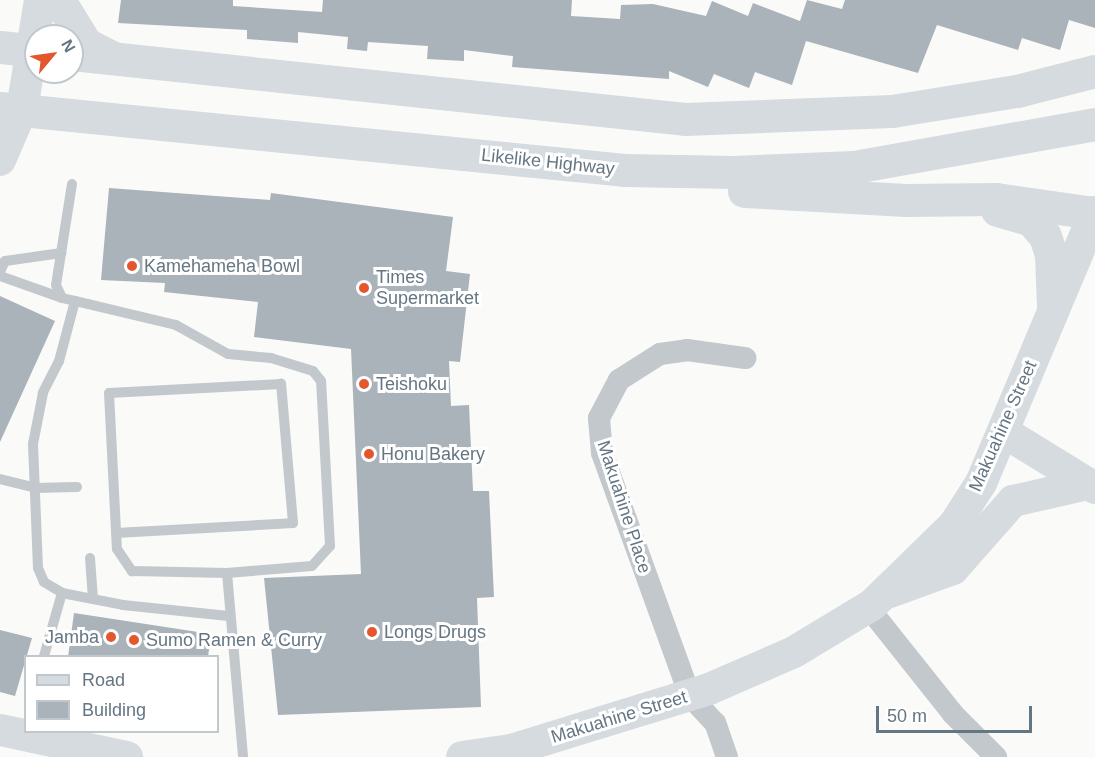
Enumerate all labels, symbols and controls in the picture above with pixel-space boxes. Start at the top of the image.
north arrow [24,24,84,84]
text: N [58,37,79,55]
street label: Likelike Highway [480,144,616,180]
place label: Kamehameha Bowl [144,255,300,277]
marker: Kamehameha Bowl [125,259,139,273]
place label: Times Supermarket [376,267,479,310]
marker: Times Supermarket [357,281,371,295]
street label: Makuahine Street [964,357,1042,495]
place label: Teishoku [376,373,447,395]
marker: Teishoku [357,377,371,391]
street label: Makuahine Place [592,438,656,576]
place label: Honu Bakery [381,443,485,465]
marker: Honu Bakery [362,447,376,461]
place label: Longs Drugs [384,621,486,643]
marker: Longs Drugs [365,625,379,639]
place label: Jamba [45,626,99,648]
place label: Sumo Ramen & Curry [146,629,322,651]
marker: Jamba [104,630,118,644]
marker: Sumo Ramen & Curry [127,633,141,647]
legend [24,655,219,733]
text: Road [82,670,125,690]
street label: Makuahine Street [548,686,690,748]
scale bar [879,694,1035,732]
text: Building [82,700,146,720]
text: 50 m [887,706,927,726]

